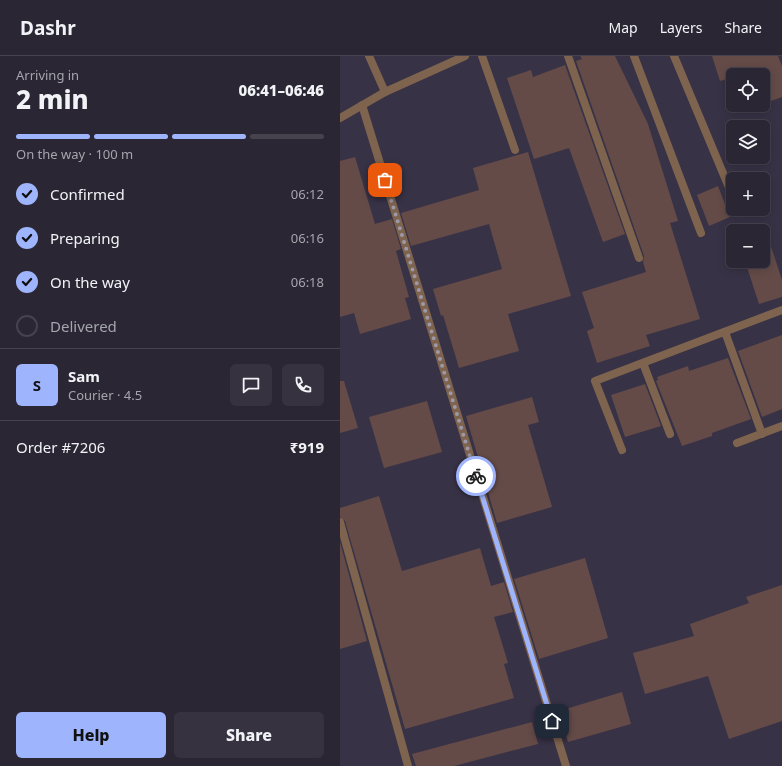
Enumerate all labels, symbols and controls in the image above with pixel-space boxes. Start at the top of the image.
text: Dashr [20,15,76,41]
text: Map [609,18,638,37]
text: Layers [660,18,702,37]
text: Share [724,18,762,37]
text: Arriving in [16,66,79,84]
map controls [726,68,770,268]
button: locate [726,68,770,112]
text: 06:41–06:46 [239,80,324,100]
text: 2 min [16,81,89,117]
button: layers [726,120,770,164]
text: On the way · 100 m [16,145,133,163]
pin [368,163,402,197]
icon: bag [374,169,396,191]
button: + [726,172,770,216]
icon: check [16,183,38,205]
text: Confirmed [50,184,125,204]
text: 06:12 [291,185,324,203]
button: − [726,224,770,268]
icon: check [16,227,38,249]
text: Preparing [50,228,120,248]
text: 06:16 [291,229,324,247]
icon: check [16,271,38,293]
text: On the way [50,272,130,292]
text: 06:18 [291,273,324,291]
text: Delivered [50,316,117,336]
button: chat [230,364,272,406]
button: phone [282,364,324,406]
text: Sam [68,366,100,386]
text: S [33,375,41,395]
text: Courier · 4.5 [68,386,142,404]
text: Order #7206 [16,437,105,457]
text: ₹919 [290,437,324,457]
courier [456,456,496,496]
icon: bike [465,465,487,487]
pin [535,704,569,738]
icon: home [541,710,563,732]
button: Help [16,712,166,758]
button: Share [174,712,324,758]

